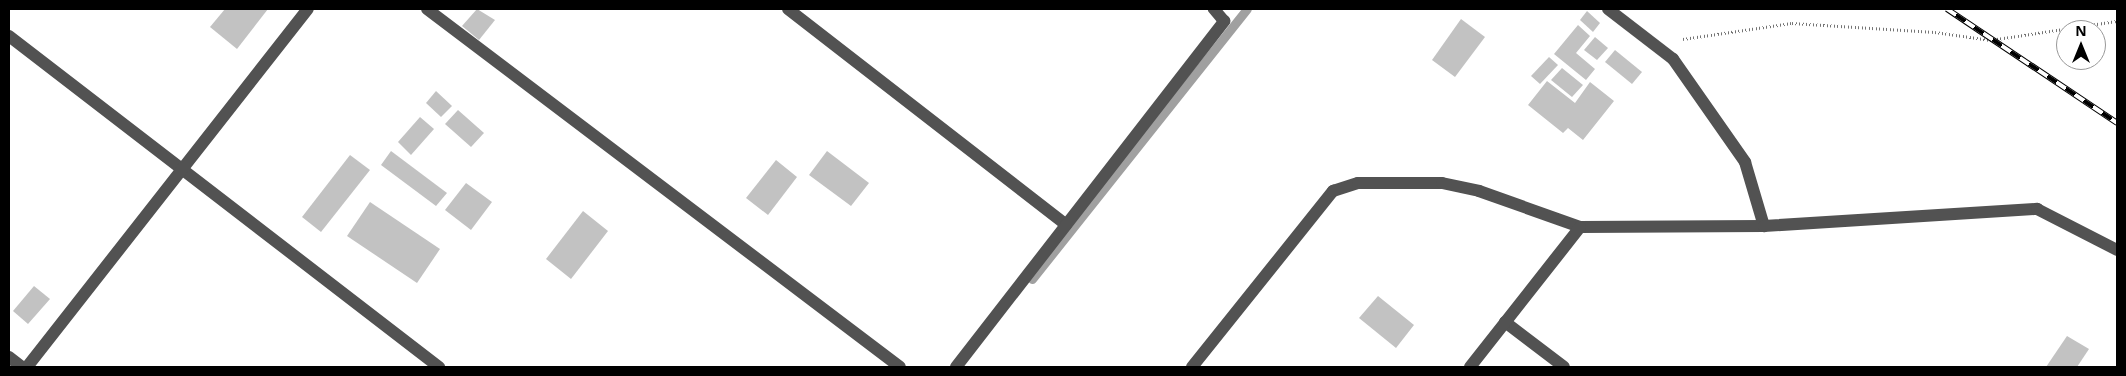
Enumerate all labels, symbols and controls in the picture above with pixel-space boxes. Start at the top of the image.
north arrow [2056,20,2106,70]
text: N [2075,21,2087,40]

